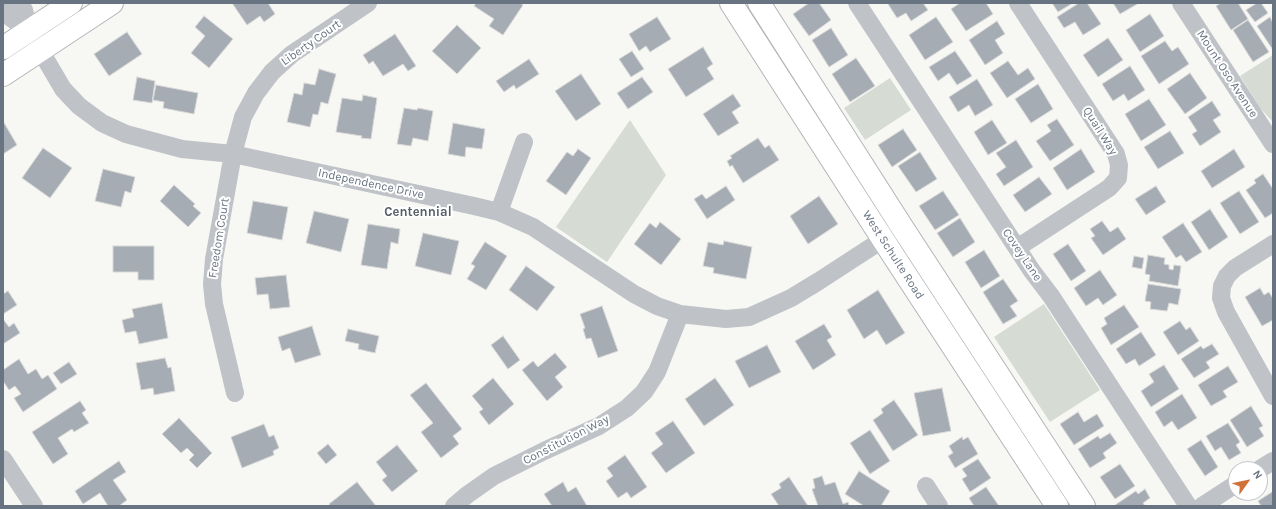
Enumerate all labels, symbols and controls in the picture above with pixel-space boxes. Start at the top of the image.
street label: Liberty Court [278,17,344,69]
street label: Mount Oso Avenue [1193,27,1261,121]
street label: Quail Way [1080,104,1120,158]
street label: Independence Drive [317,166,425,202]
street label: Freedom Court [206,197,232,279]
district label: Centennial [384,204,452,220]
street label: West Schulte Road [859,208,927,302]
street label: Covey Lane [999,226,1045,284]
street label: Constitution Way [521,412,611,468]
north arrow [1228,461,1268,501]
text: N [1250,468,1265,482]

